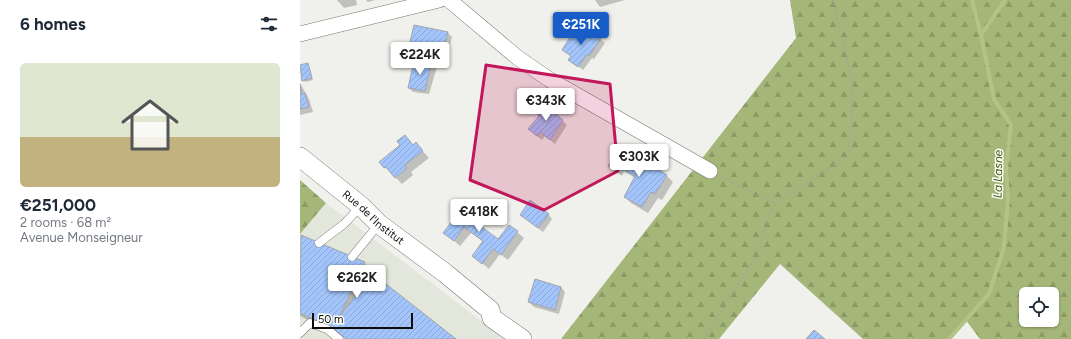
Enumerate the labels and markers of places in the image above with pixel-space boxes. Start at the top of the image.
pin: €251K [553,12,609,46]
pin: €224K [392,42,448,76]
pin: €343K [518,88,574,122]
pin: €303K [611,144,667,178]
pin: €418K [451,199,507,233]
pin: €262K [329,265,385,299]

